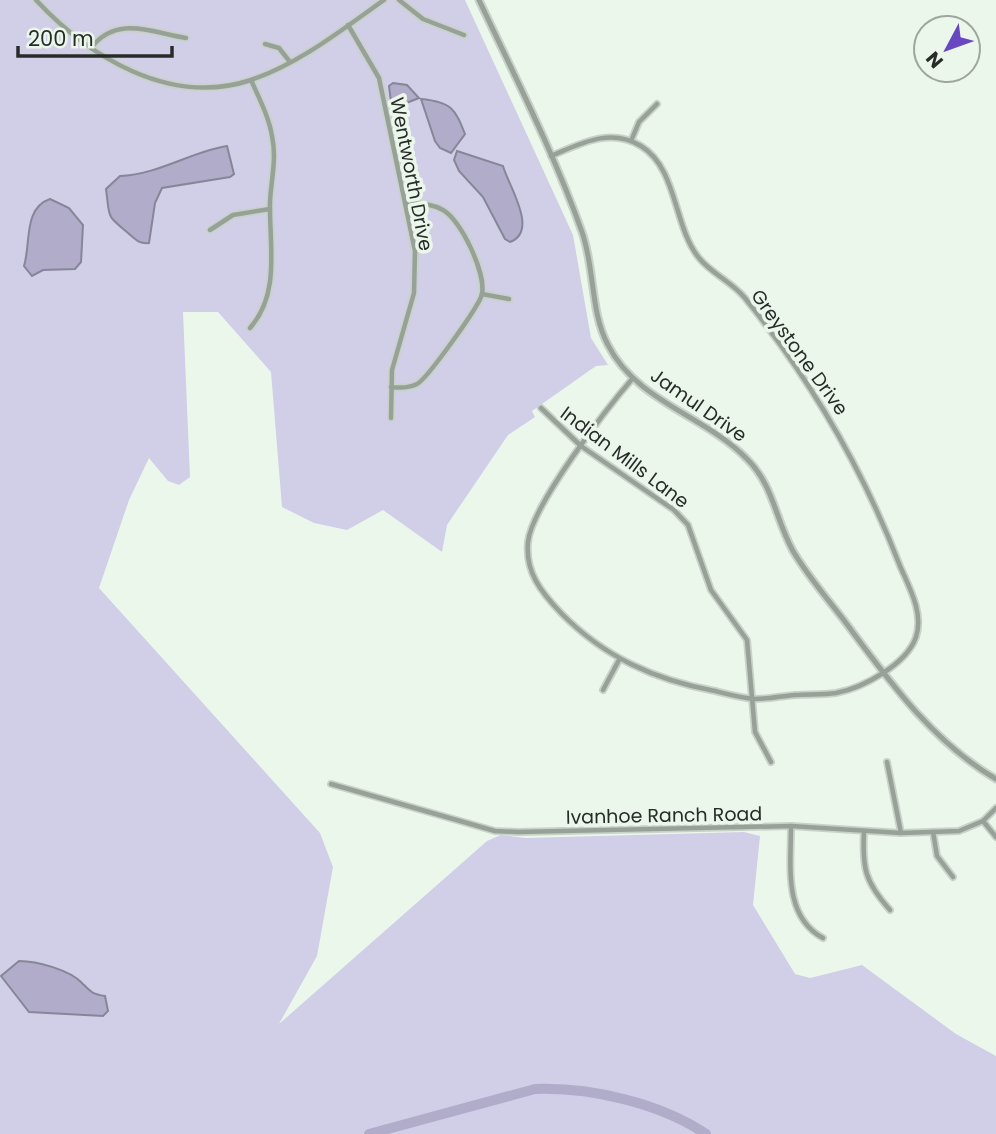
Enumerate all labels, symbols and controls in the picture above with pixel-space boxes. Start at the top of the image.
scale bar [18,14,172,58]
north arrow [912,14,982,84]
text: 200 m [28,24,94,53]
text: N [920,46,949,74]
street label: Wentworth Drive [383,95,440,253]
street label: Greystone Drive [745,284,855,421]
street label: Jamul Drive [645,362,752,449]
street label: Indian Mills Lane [555,400,695,515]
street label: Ivanhoe Ranch Road [566,800,762,831]

